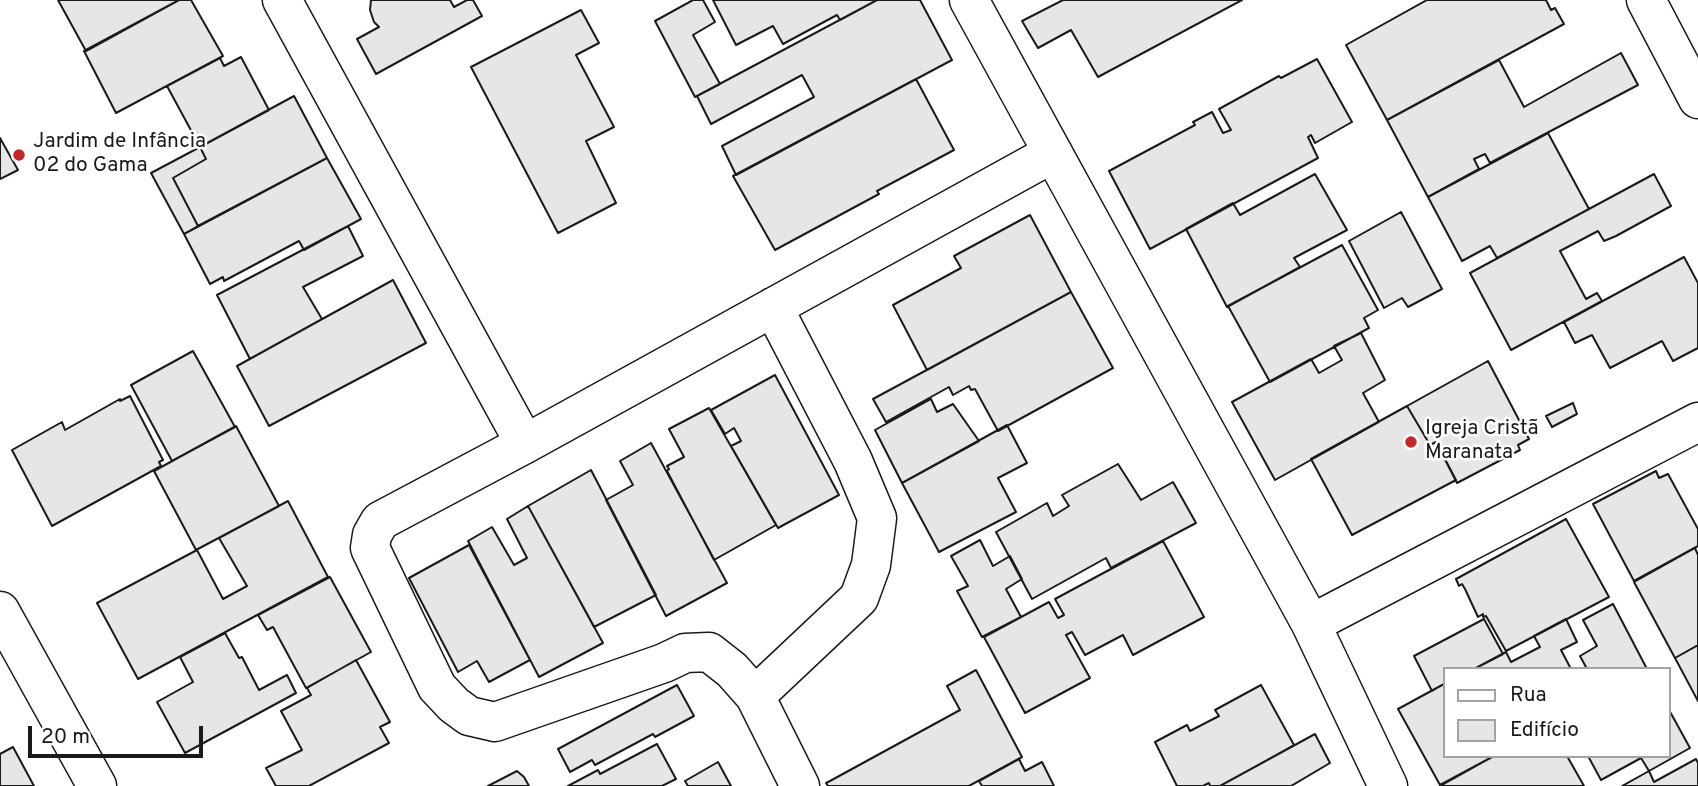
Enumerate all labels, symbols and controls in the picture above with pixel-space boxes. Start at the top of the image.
place label: Jardim de Infância 02 do Gama [33,130,206,180]
marker: Jardim de Infância 02 do Gama [11,147,27,163]
place label: Igreja Cristã Maranata [1425,417,1539,467]
marker: Igreja Cristã Maranata [1403,434,1419,450]
legend [1442,667,1670,758]
text: Rua [1510,682,1547,709]
scale bar [32,712,206,756]
text: Edifício [1510,717,1579,744]
text: 20 m [41,724,90,751]

